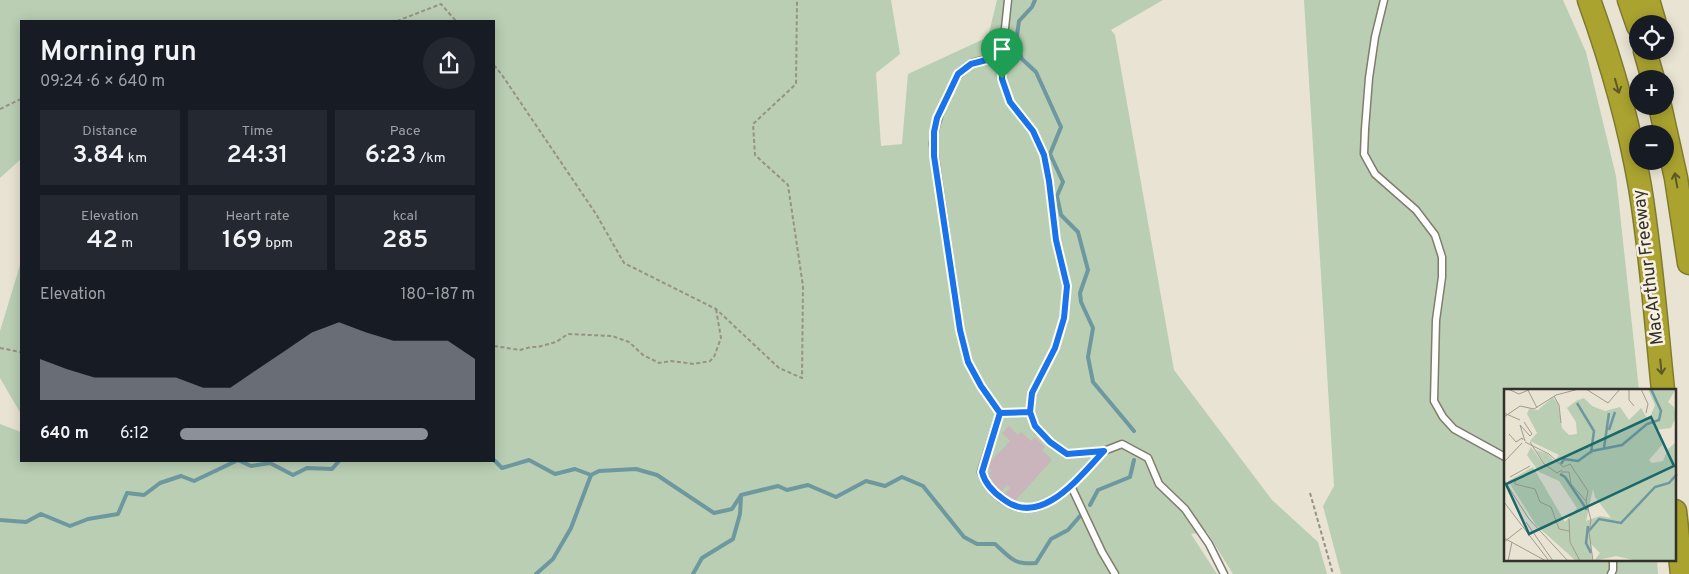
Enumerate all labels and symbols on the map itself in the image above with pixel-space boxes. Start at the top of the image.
pin [981,28,1023,79]
one-way arrow [1613,78,1623,94]
one-way arrow [1671,172,1681,188]
street label: MacArthur Freeway [1628,188,1670,346]
one-way arrow [1656,359,1666,375]
inset map [1504,389,1676,562]

